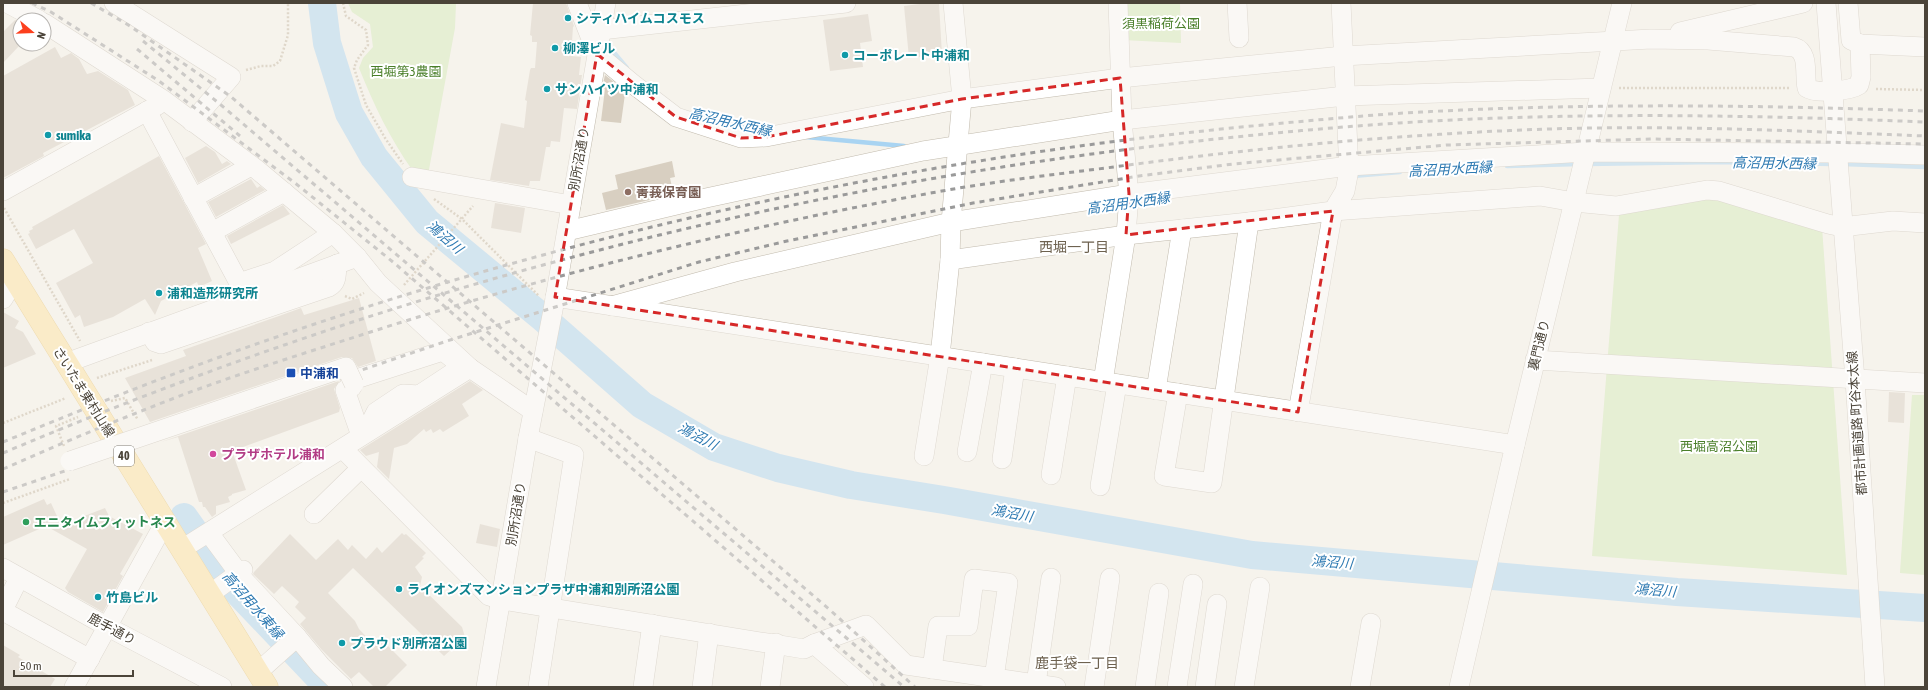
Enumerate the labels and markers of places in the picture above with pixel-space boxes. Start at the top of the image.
place label: シティハイムコスモス [576,11,705,26]
marker: シティハイムコスモス [563,13,573,23]
place label: 柳澤ビル [563,41,615,56]
marker: 柳澤ビル [550,43,560,53]
place label: コーポレート中浦和 [853,48,970,63]
marker: コーポレート中浦和 [840,50,850,60]
place label: サンハイツ中浦和 [555,82,659,97]
marker: サンハイツ中浦和 [542,84,552,94]
place label: sumika [56,128,91,143]
marker: sumika [43,130,53,140]
place label: 菁莪保育園 [636,185,701,200]
marker: 菁莪保育園 [623,187,633,197]
place label: 浦和造形研究所 [167,286,258,301]
marker: 浦和造形研究所 [154,288,164,298]
place label: 中浦和 [300,366,339,381]
marker: 中浦和 [285,367,297,379]
place label: プラザホテル浦和 [221,447,325,462]
marker: プラザホテル浦和 [208,449,218,459]
place label: エニタイムフィットネス [34,515,176,530]
marker: エニタイムフィットネス [21,517,31,527]
place label: ライオンズマンションプラザ中浦和別所沼公園 [407,582,679,597]
marker: ライオンズマンションプラザ中浦和別所沼公園 [394,584,404,594]
place label: 竹島ビル [106,590,158,605]
marker: 竹島ビル [93,592,103,602]
place label: プラウド別所沼公園 [350,636,467,651]
marker: プラウド別所沼公園 [337,638,347,648]

